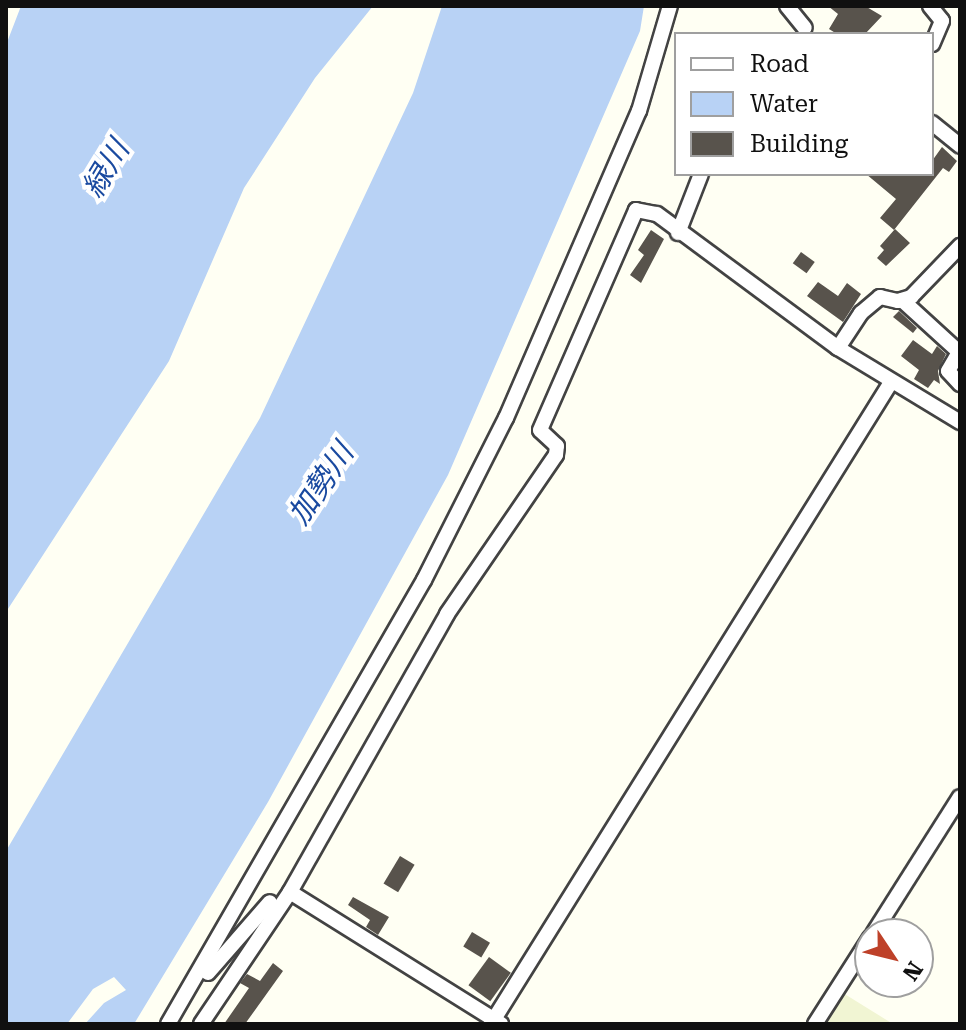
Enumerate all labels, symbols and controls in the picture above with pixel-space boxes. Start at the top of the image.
legend [674,32,934,176]
text: Road [750,50,809,78]
text: Water [750,90,818,118]
text: Building [750,130,848,158]
water label: 緑川 [75,134,137,204]
water label: 加勢川 [281,437,361,531]
north arrow [854,918,934,998]
text: N [897,957,928,985]

